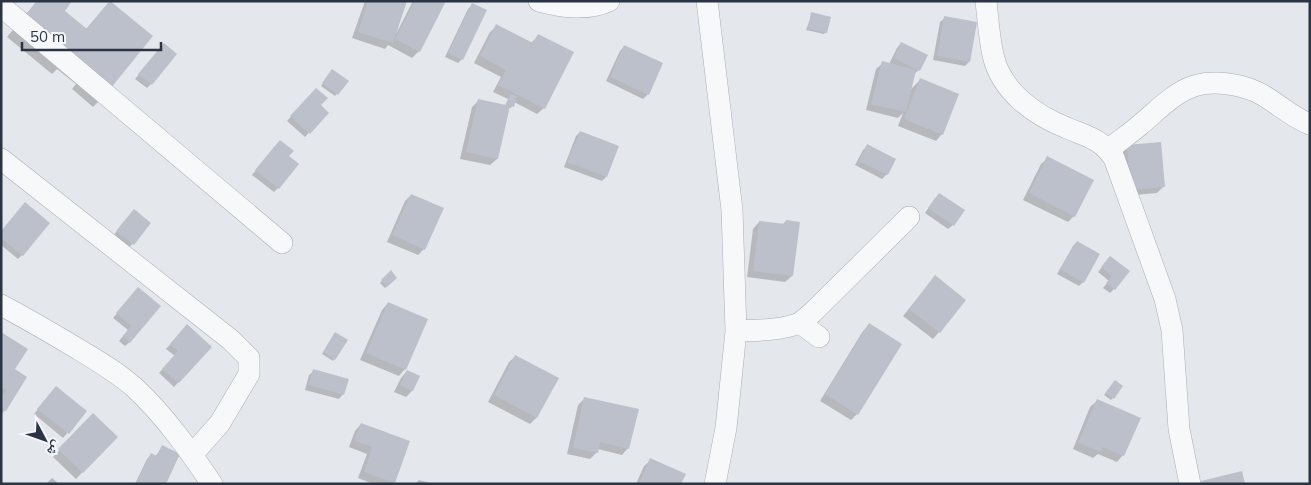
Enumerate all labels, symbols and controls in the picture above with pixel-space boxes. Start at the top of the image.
scale bar [22,20,161,52]
text: 50 m [30,27,65,46]
north arrow [20,415,70,465]
text: ش [43,437,66,460]

